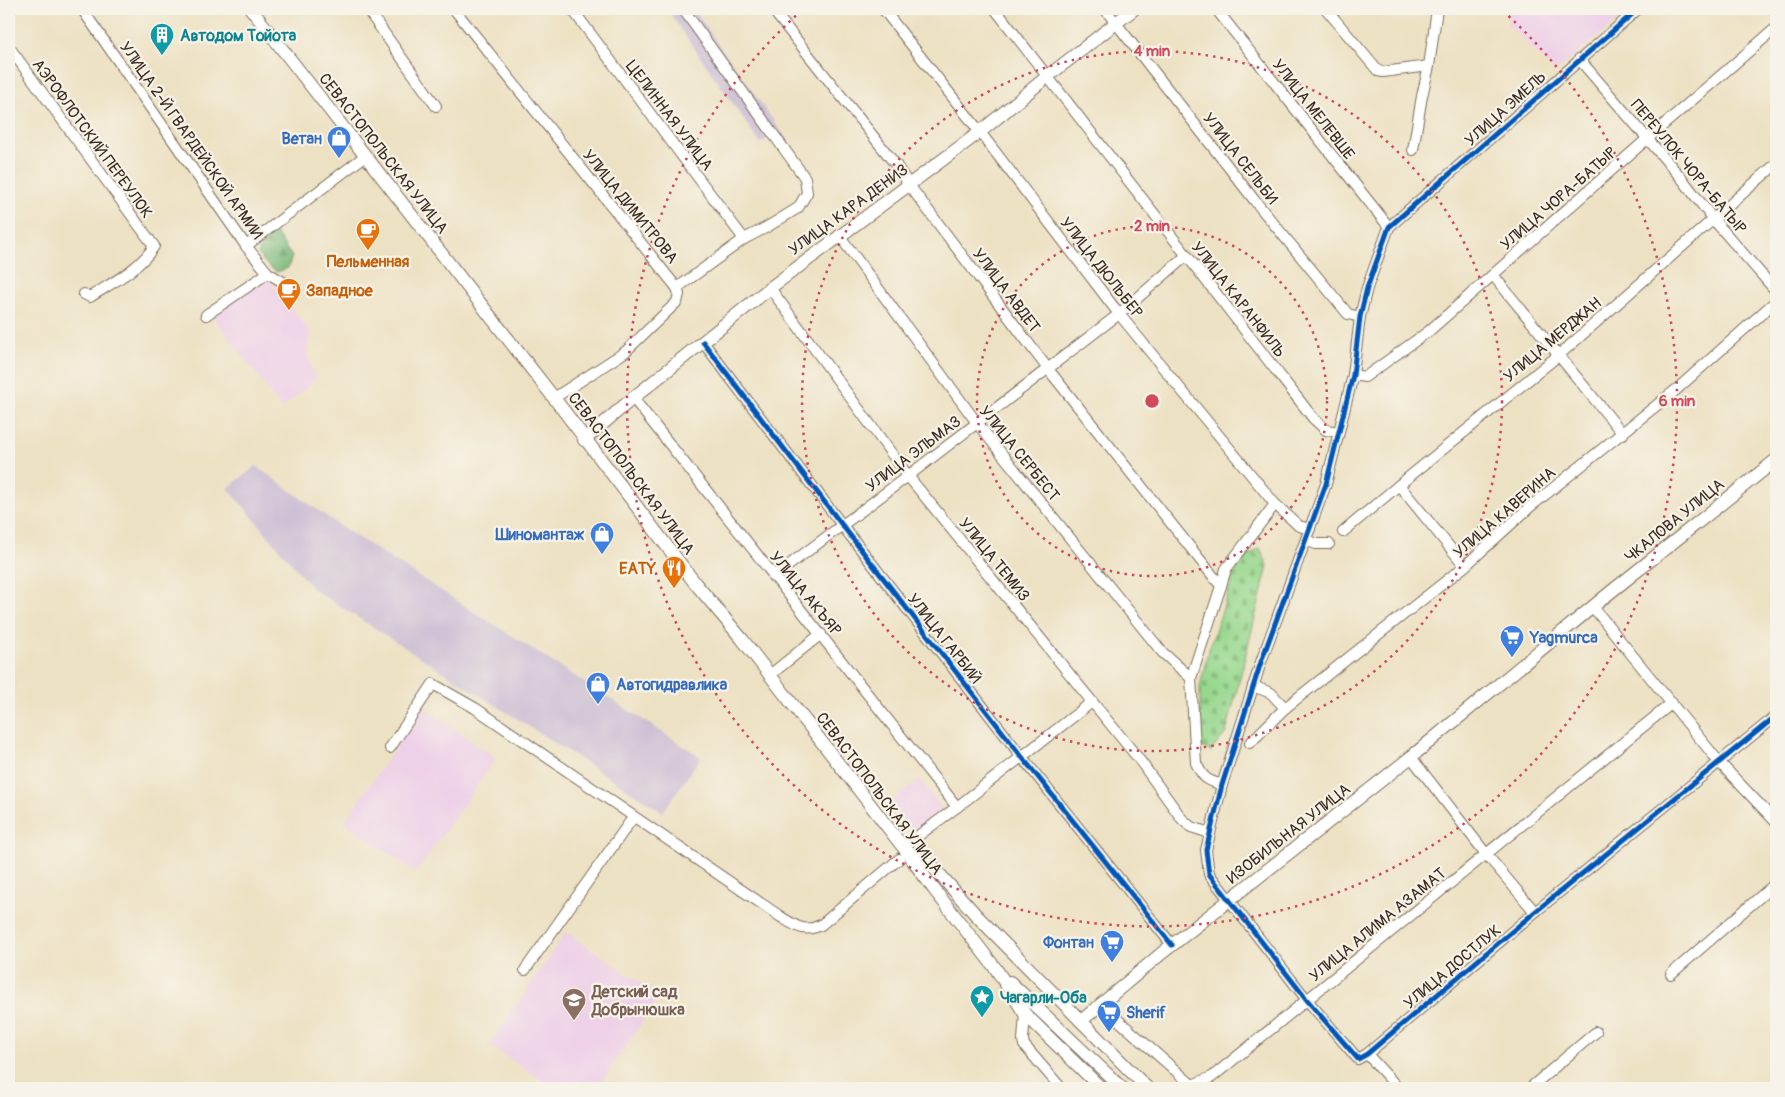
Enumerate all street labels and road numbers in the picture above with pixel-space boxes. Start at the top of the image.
street label: УЛИЦА 2-Й ГВАРДЕЙСКОЙ АРМИИ [115,38,268,244]
street label: АЭРОФЛОТСКИЙ ПЕРЕУЛОК [28,55,157,222]
street label: УЛИЦА МЕЛЕВШЕ [1268,55,1359,164]
street label: ЦЕЛИННАЯ УЛИЦА [621,57,717,175]
street label: УЛИЦА ЭМЕЛЬ [1461,67,1551,151]
street label: СЕВАСТОПОЛЬСКАЯ УЛИЦА [314,69,452,238]
street label: ПЕРЕУЛОК ЧОРА-БАТЫР [1626,95,1750,238]
street label: УЛИЦА СЕЛЬБИ [1198,109,1282,209]
street label: УЛИЦА ЧОРА-БАТЫР [1497,143,1621,255]
street label: УЛИЦА ДИМИТРОВА [578,146,682,268]
street label: УЛИЦА КАРА ДЕНИЗ [785,160,912,260]
street label: УЛИЦА ДЮЛЬБЕР [1056,213,1147,322]
street label: УЛИЦА КАРАНФИЛЬ [1187,238,1290,362]
street label: УЛИЦА АВДЕТ [968,245,1044,337]
street label: УЛИЦА МЕРДЖАН [1500,293,1606,386]
street label: СЕВАСТОПОЛЬСКАЯ УЛИЦА [564,388,699,559]
street label: УЛИЦА СЕРБЕСТ [975,402,1064,505]
street label: УЛИЦА ЭЛЬМАЗ [862,411,965,496]
street label: УЛИЦА КАВЕРИНА [1449,463,1560,563]
street label: ЧКАЛОВА УЛИЦА [1621,474,1728,567]
street label: УЛИЦА ТЕМИЗ [954,514,1034,606]
street label: УЛИЦА АКЪЯР [765,547,845,640]
street label: УЛИЦА ГАРБИЙ [903,590,986,688]
street label: СЕВАСТОПОЛЬСКАЯ УЛИЦА [812,708,947,879]
street label: ИЗОБИЛЬНАЯ УЛИЦА [1223,779,1354,888]
street label: УЛИЦА АЛИМА АЗАМАТ [1305,863,1450,986]
street label: УЛИЦА ДОСТЛУК [1400,920,1505,1013]

